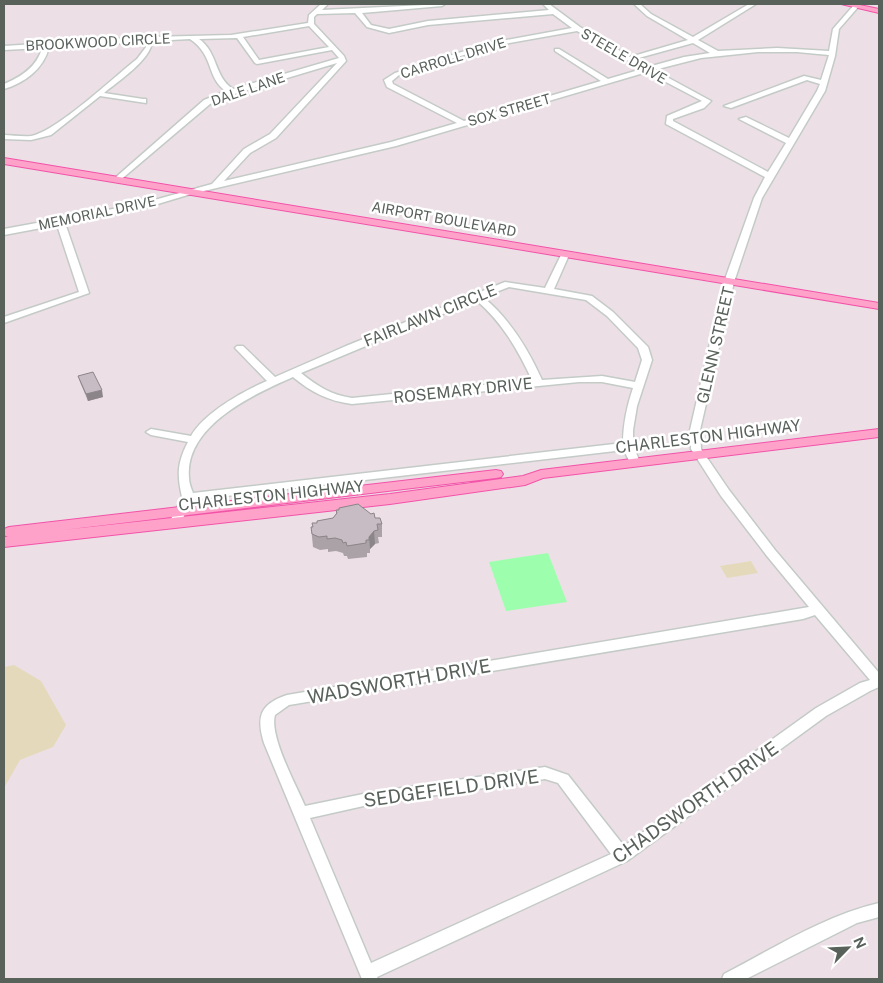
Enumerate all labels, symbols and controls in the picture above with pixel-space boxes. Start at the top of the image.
street label: STEELE DRIVE [578,25,670,87]
street label: BROOKWOOD CIRCLE [25,30,171,54]
street label: CARROLL DRIVE [398,34,508,82]
street label: DALE LANE [209,69,287,109]
street label: SOX STREET [466,91,552,129]
street label: MEMORIAL DRIVE [37,193,157,233]
street label: AIRPORT BOULEVARD [370,198,518,240]
street label: FAIRLAWN CIRCLE [361,280,499,351]
street label: GLENN STREET [693,284,738,405]
street label: ROSEMARY DRIVE [393,374,534,407]
street label: CHARLESTON HIGHWAY [614,416,802,457]
street label: CHARLESTON HIGHWAY [177,476,365,515]
street label: WADSWORTH DRIVE [306,654,492,708]
street label: CHADSWORTH DRIVE [608,736,782,868]
street label: SEDGEFIELD DRIVE [362,765,540,811]
north arrow [823,923,873,973]
text: N [850,934,869,951]

